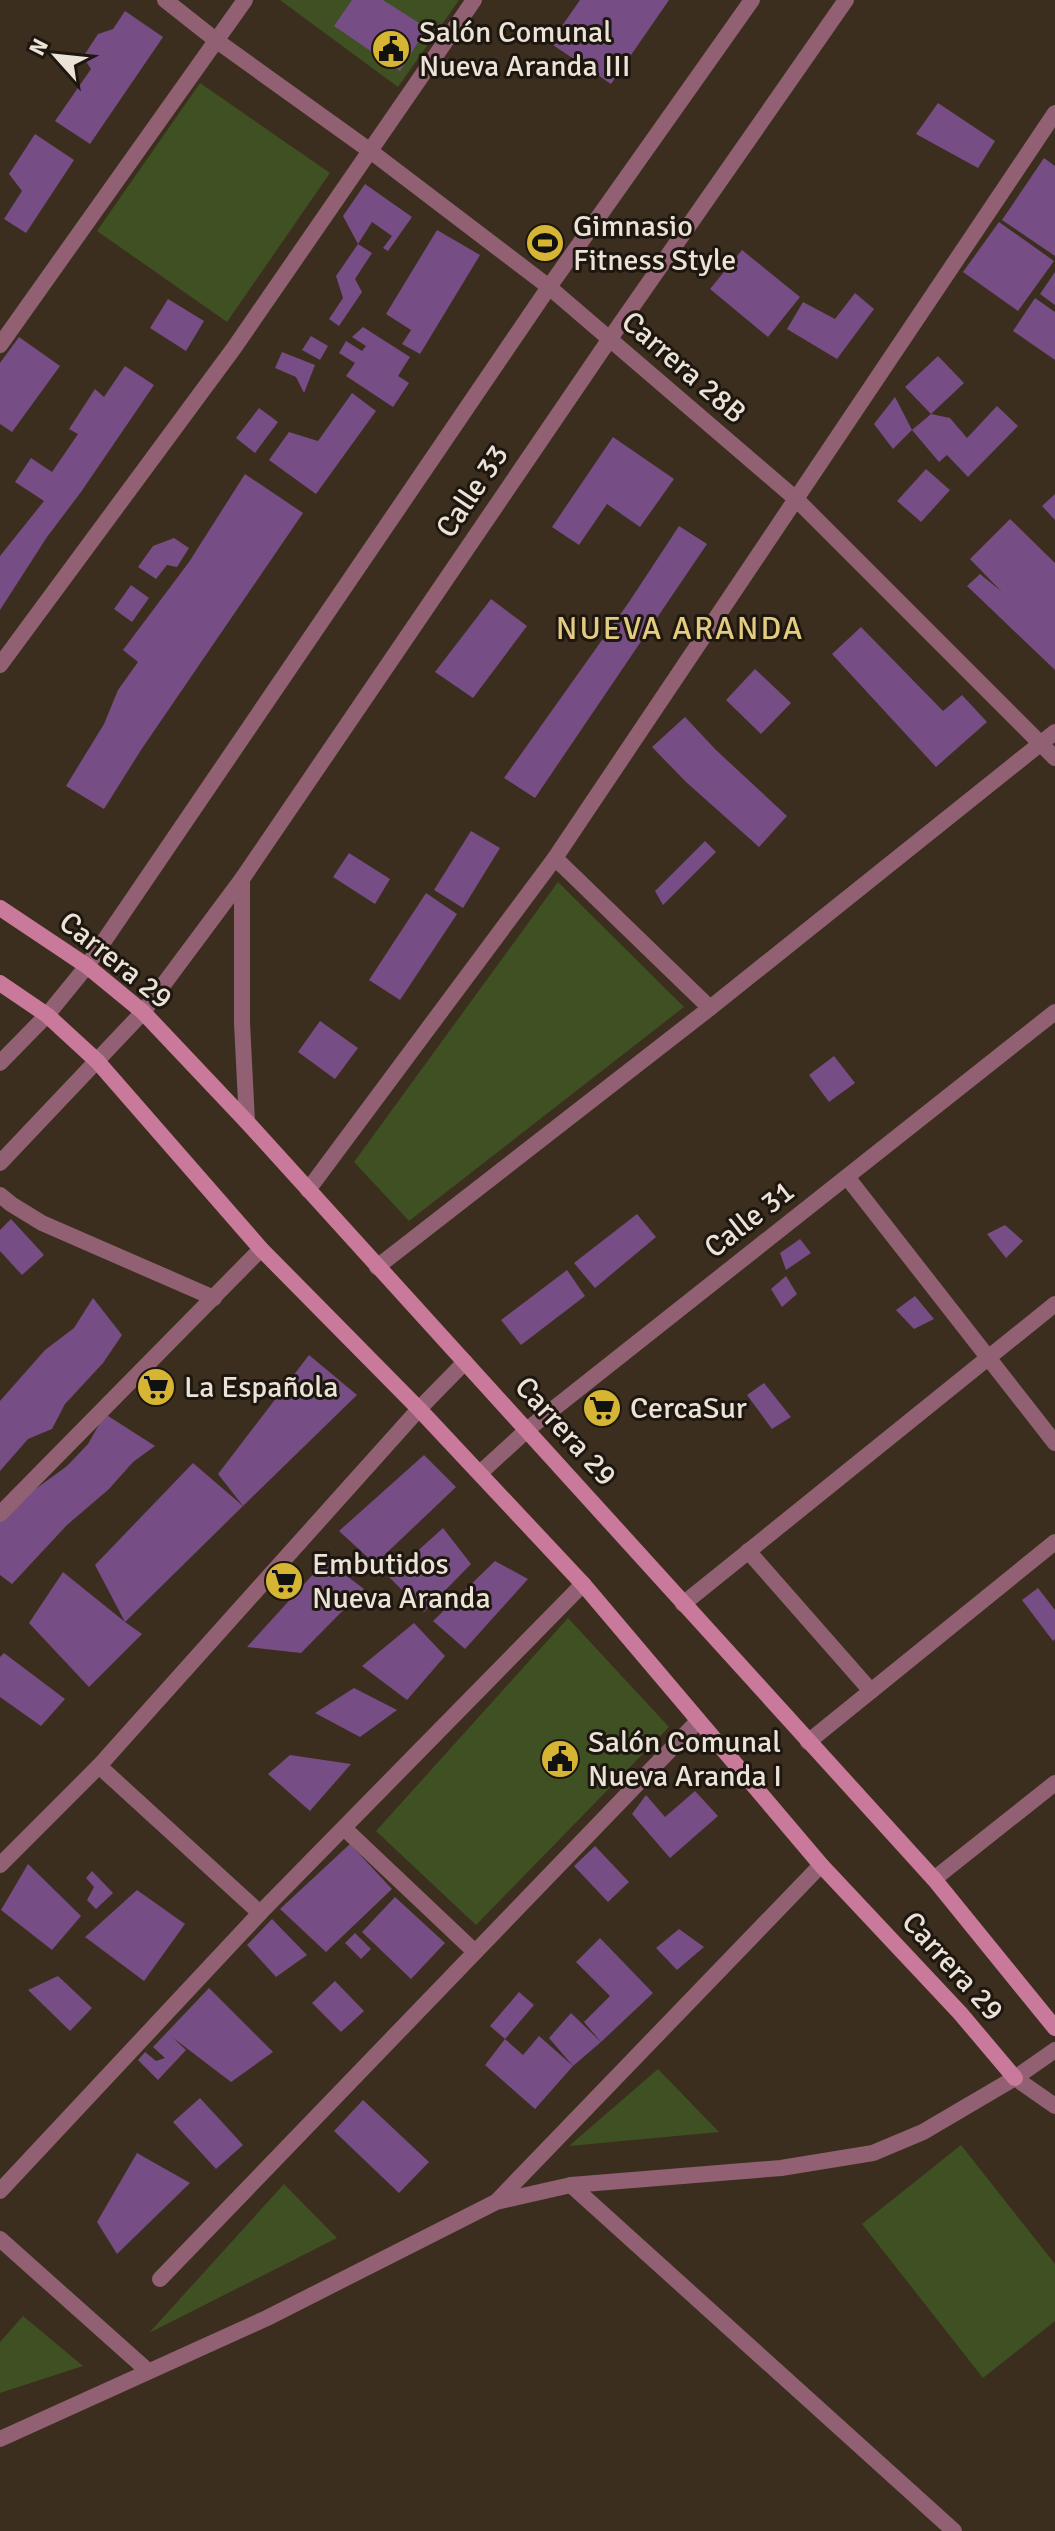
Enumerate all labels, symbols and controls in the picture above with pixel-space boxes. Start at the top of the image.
place label: Salón Comunal Nueva Aranda III [419,14,631,85]
north arrow [16,16,96,96]
public building icon: Salón Comunal Nueva Aranda III [370,28,412,70]
text: N [23,34,54,60]
place label: Gimnasio Fitness Style [573,208,736,279]
sports icon: Gimnasio Fitness Style [524,222,566,264]
street label: Carrera 28B [614,303,753,431]
street label: Calle 33 [428,438,517,545]
district label: NUEVA ARANDA [556,609,804,648]
street label: Carrera 29 [52,904,180,1017]
street label: Calle 31 [697,1173,802,1266]
supermarket icon: La Española [135,1366,177,1408]
place label: La Española [184,1369,338,1406]
street label: Carrera 29 [507,1369,624,1494]
supermarket icon: CercaSur [581,1387,623,1429]
place label: CercaSur [630,1390,747,1427]
place label: Embutidos Nueva Aranda [312,1546,491,1617]
supermarket icon: Embutidos Nueva Aranda [263,1560,305,1602]
place label: Salón Comunal Nueva Aranda I [588,1724,782,1795]
public building icon: Salón Comunal Nueva Aranda I [539,1738,581,1780]
street label: Carrera 29 [894,1904,1011,2029]

